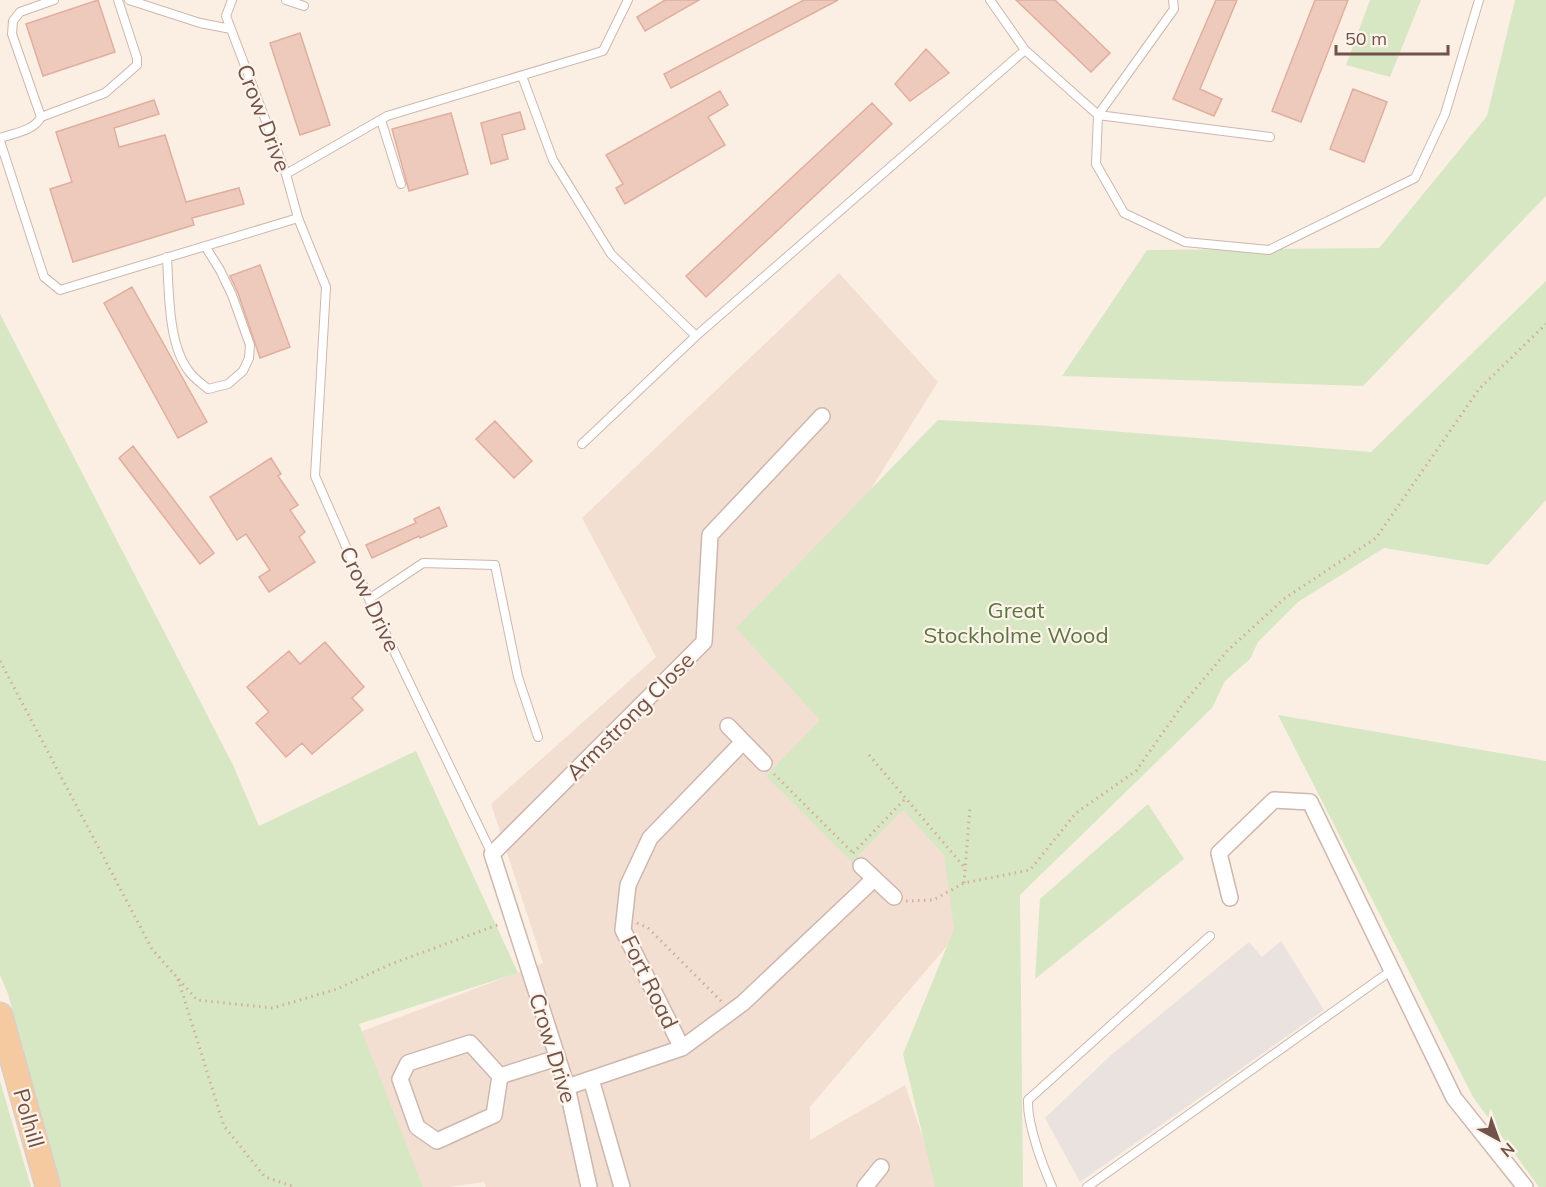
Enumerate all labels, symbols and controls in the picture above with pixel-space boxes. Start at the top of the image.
scale bar [1336,18,1448,56]
text: 50 m [1345,27,1387,50]
street label: Crow Drive [231,60,297,176]
street label: Crow Drive [333,542,407,656]
park label: Great Stockholme Wood [923,596,1109,649]
street label: Armstrong Close [560,646,700,786]
street label: Fort Road [615,931,685,1033]
street label: Crow Drive [523,990,583,1106]
street label: Polhill [7,1085,51,1151]
north arrow [1468,1109,1528,1169]
text: N [1497,1139,1519,1162]

